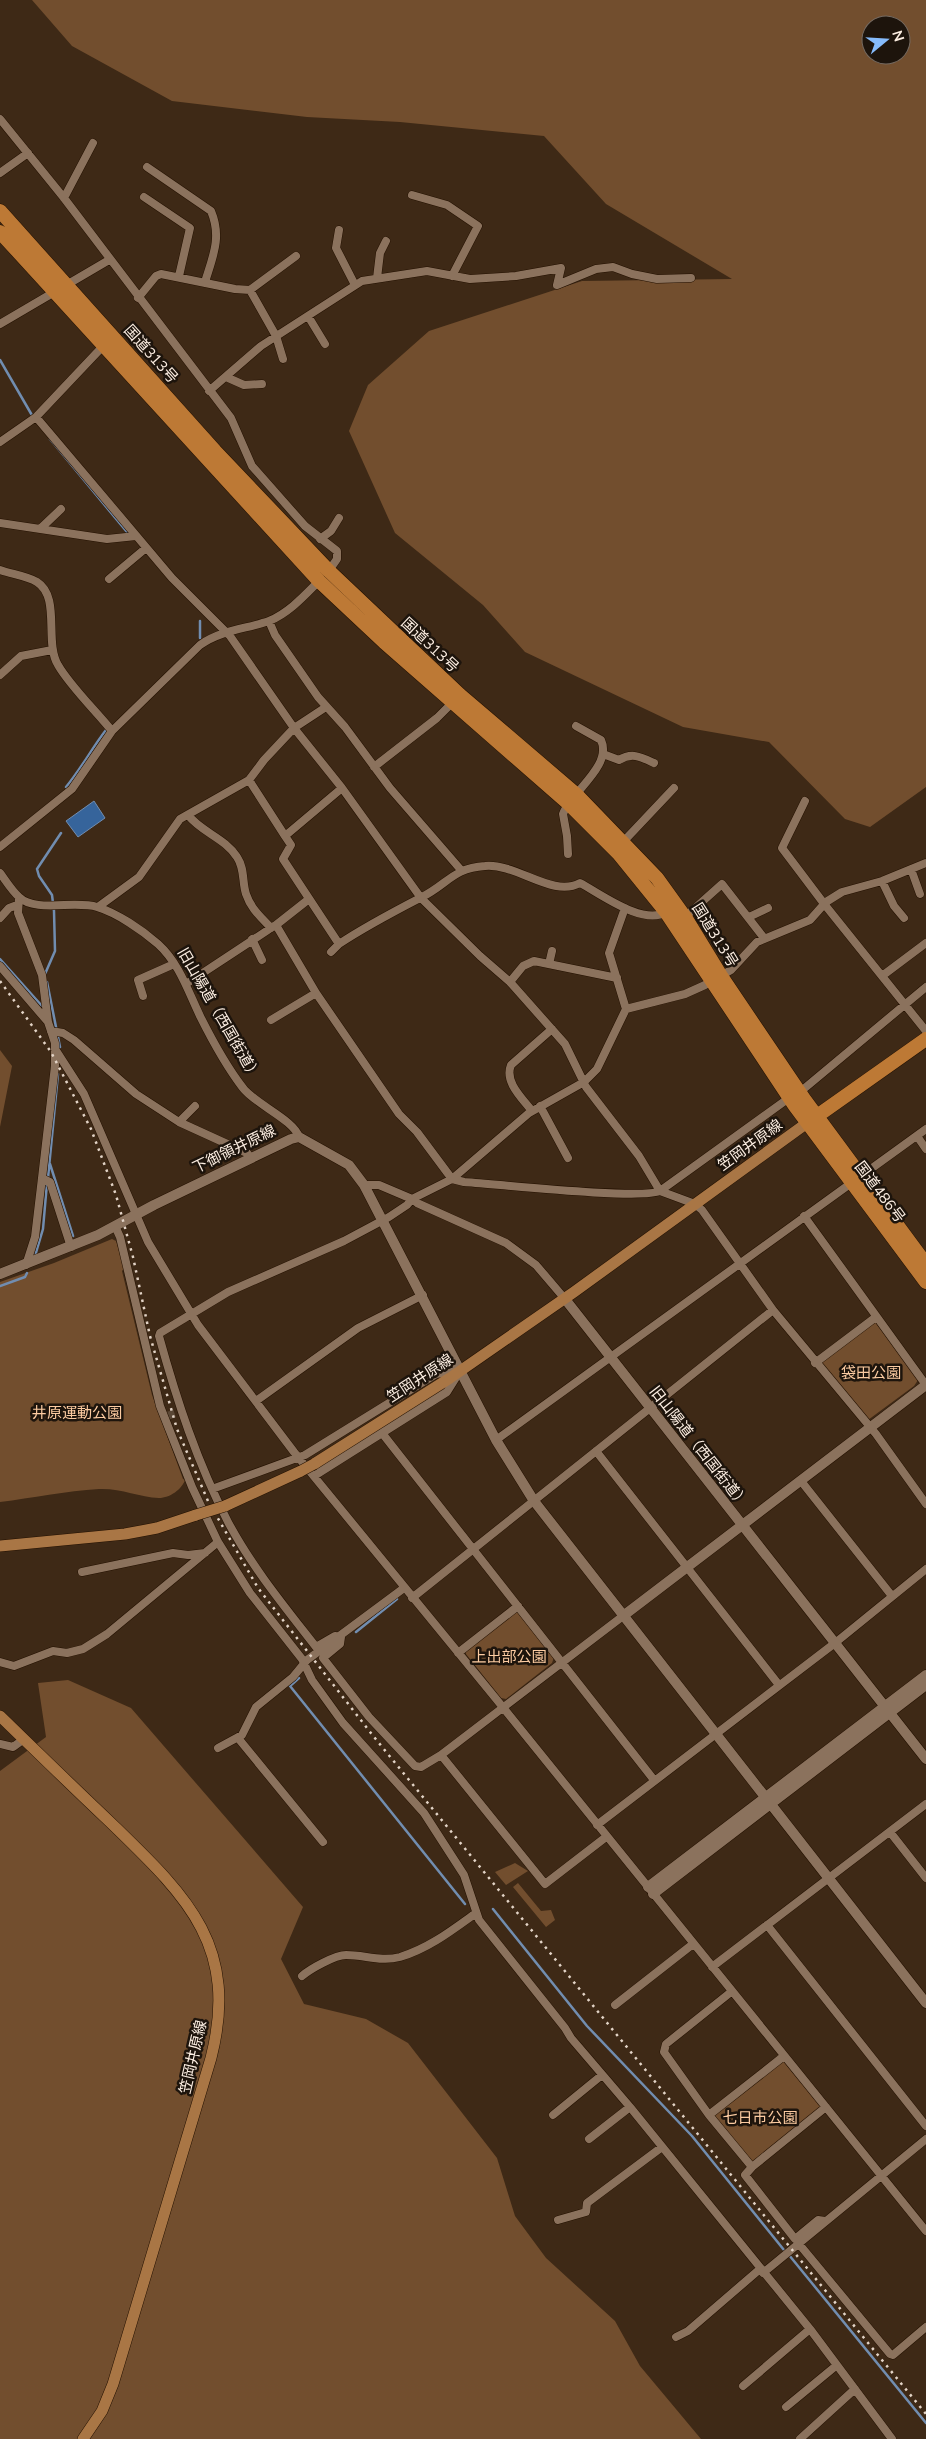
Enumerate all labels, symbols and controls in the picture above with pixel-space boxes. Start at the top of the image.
north arrow [861,15,911,65]
text: N [887,28,909,44]
street label: 国道313号 [119,321,183,387]
street label: 国道313号 [397,613,463,677]
street label: 国道313号 [687,899,743,971]
street label: 旧山陽道（西国街道） [173,944,265,1084]
street label: 笠岡井原線 [714,1115,786,1175]
street label: 下御領井原線 [189,1120,279,1178]
street label: 国道486号 [850,1157,910,1227]
street label: 笠岡井原線 [383,1349,457,1407]
park label: 袋田公園 [841,1363,901,1383]
street label: 旧山陽道（西国街道） [645,1382,753,1512]
park label: 井原運動公園 [32,1403,122,1423]
park label: 上出部公園 [471,1647,547,1667]
street label: 笠岡井原線 [175,2018,211,2096]
park label: 七日市公園 [722,2108,798,2128]

